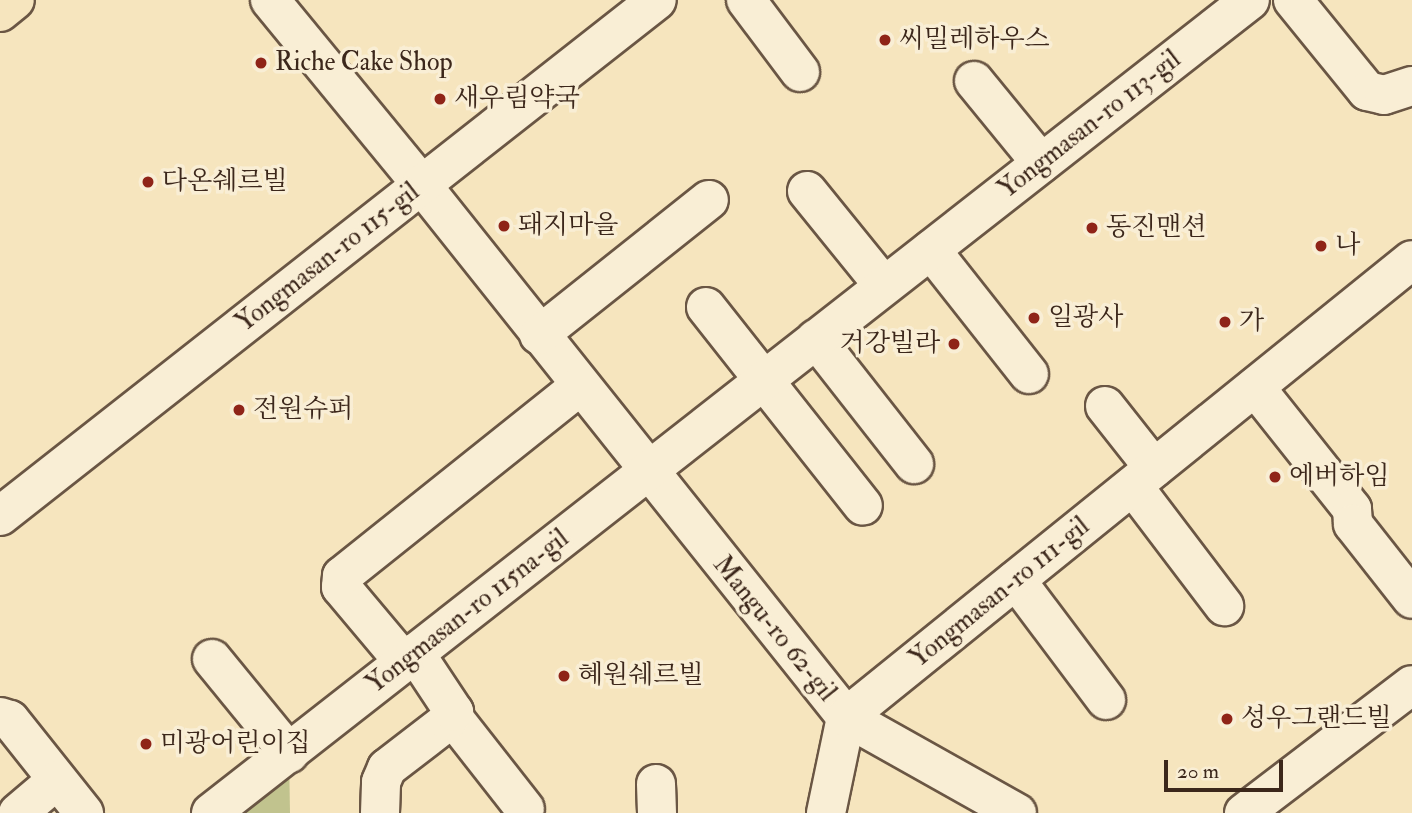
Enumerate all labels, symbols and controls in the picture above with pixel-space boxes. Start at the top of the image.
place label: 씨밀레하우스 [899,24,1050,56]
marker: 씨밀레하우스 [877,32,893,48]
street label: Yongmasan-ro 113-gil [993,44,1187,206]
place label: Riche Cake Shop [275,47,453,79]
marker: Riche Cake Shop [253,55,269,71]
place label: 새우림약국 [454,83,580,115]
marker: 새우림약국 [432,91,448,107]
place label: 다온쉐르빌 [162,166,288,198]
marker: 다온쉐르빌 [140,174,156,190]
street label: Yongmasan-ro 115-gil [230,177,426,339]
place label: 돼지마을 [518,210,618,242]
place label: 동진맨션 [1106,212,1206,244]
marker: 돼지마을 [496,218,512,234]
marker: 동진맨션 [1084,220,1100,236]
place label: 나 [1335,230,1360,262]
marker: 나 [1313,238,1329,254]
place label: 일광사 [1048,302,1123,334]
place label: 가 [1239,306,1264,338]
marker: 일광사 [1026,310,1042,326]
marker: 가 [1217,314,1233,330]
place label: 거강빌라 [840,328,940,360]
marker: 거강빌라 [946,336,962,352]
place label: 전원슈퍼 [253,394,353,426]
marker: 전원슈퍼 [231,402,247,418]
place label: 에버하임 [1289,461,1389,493]
marker: 에버하임 [1267,469,1283,485]
street label: Yongmasan-ro 111-gil [904,511,1096,675]
street label: Yongmasan-ro 115na-gil [361,523,575,701]
street label: Mangu-ro 62-gil [706,550,842,708]
place label: 혜원쉐르빌 [578,660,704,692]
marker: 혜원쉐르빌 [556,668,572,684]
place label: 성우그랜드빌 [1241,703,1392,735]
marker: 성우그랜드빌 [1219,711,1235,727]
place label: 미광어린이집 [160,728,311,760]
marker: 미광어린이집 [138,736,154,752]
scale bar [1167,746,1286,790]
text: 20 m [1177,758,1219,785]

